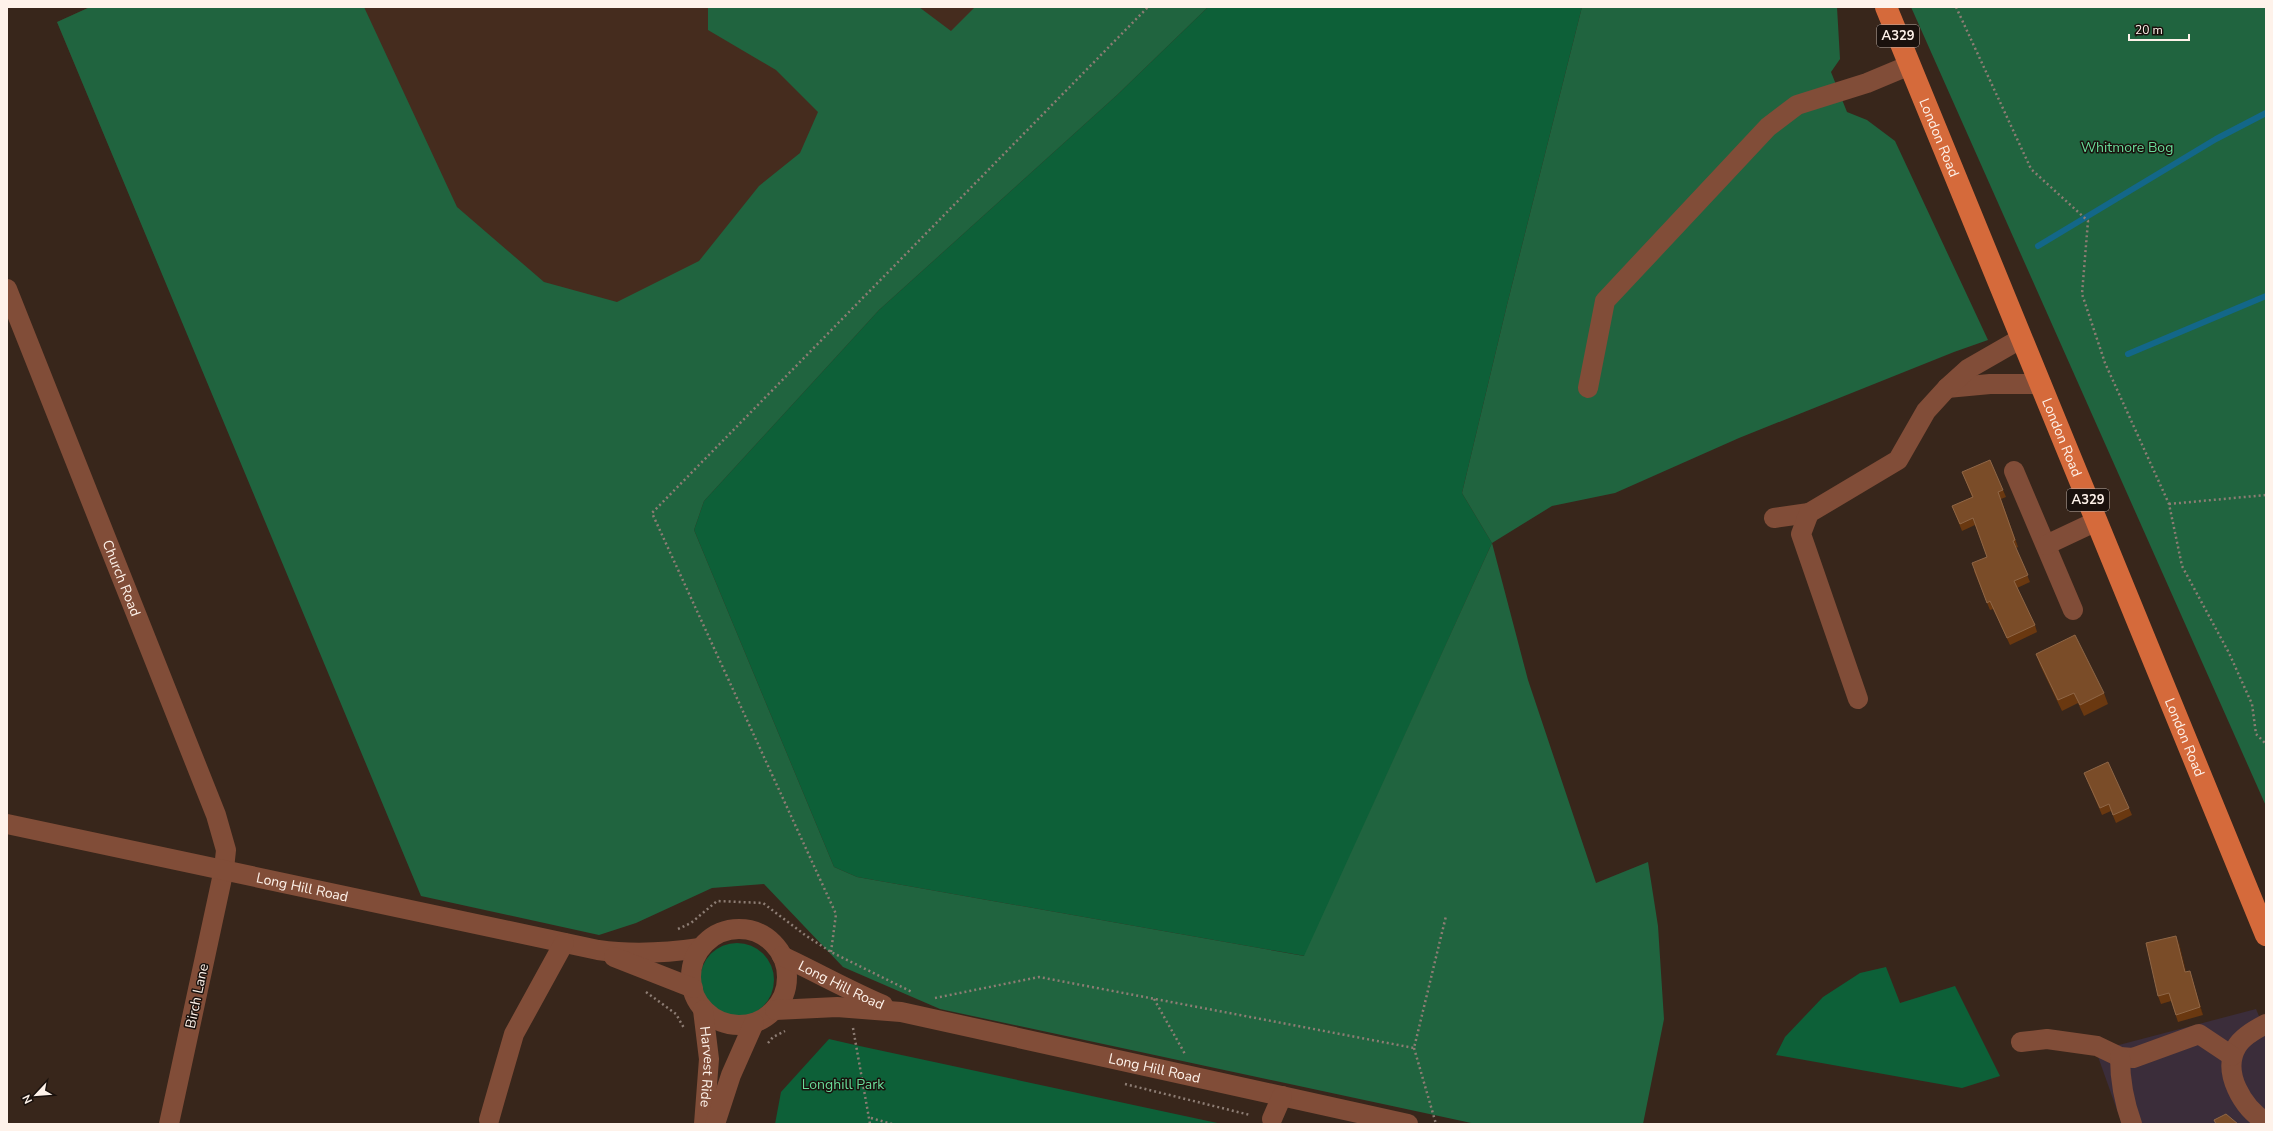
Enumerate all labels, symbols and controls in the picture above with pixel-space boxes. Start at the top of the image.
scale bar [2129,16,2189,42]
text: 20 m [2135,22,2163,38]
road number: A329 [1877,25,1919,47]
street label: London Road [1915,95,1964,180]
park label: Whitmore Bog [2081,138,2173,157]
street label: London Road [2038,395,2087,480]
road number: A329 [2067,489,2109,511]
street label: Church Road [98,537,146,619]
street label: London Road [2160,695,2210,779]
street label: Long Hill Road [255,868,350,906]
street label: Long Hill Road [795,956,887,1014]
street label: Birch Lane [181,962,213,1030]
street label: Harvest Ride [696,1025,719,1108]
street label: Long Hill Road [1107,1049,1202,1087]
north arrow [16,1075,56,1115]
park label: Longhill Park [802,1075,885,1094]
text: N [19,1092,36,1106]

